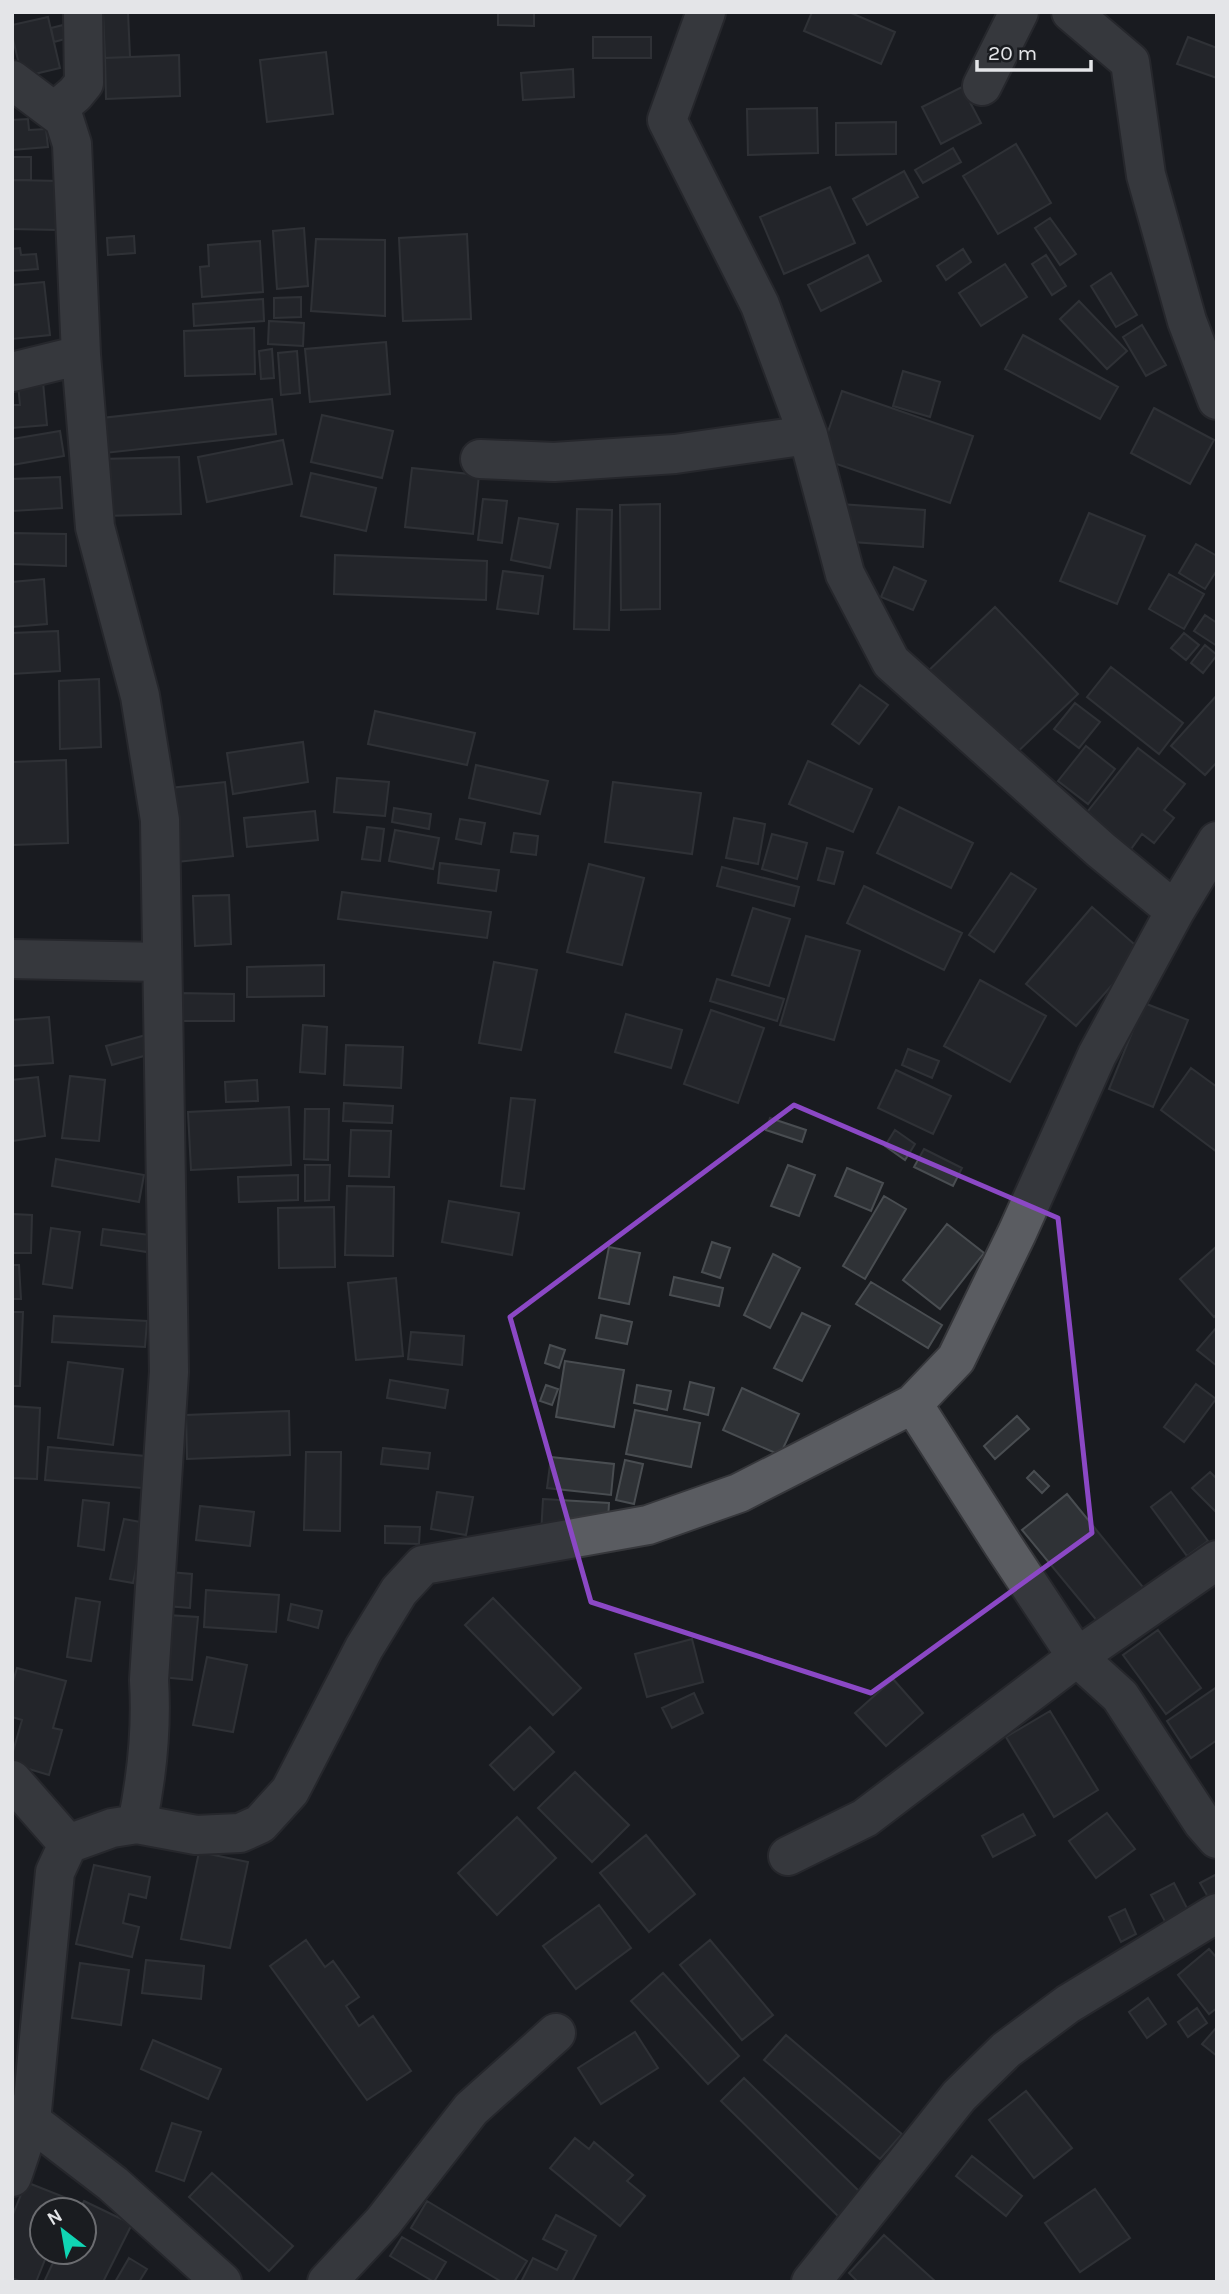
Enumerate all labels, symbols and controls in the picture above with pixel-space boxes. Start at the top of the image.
scale bar [977,28,1091,72]
text: 20 m [988,41,1037,65]
north arrow [28,2196,98,2266]
text: N [43,2204,66,2230]

